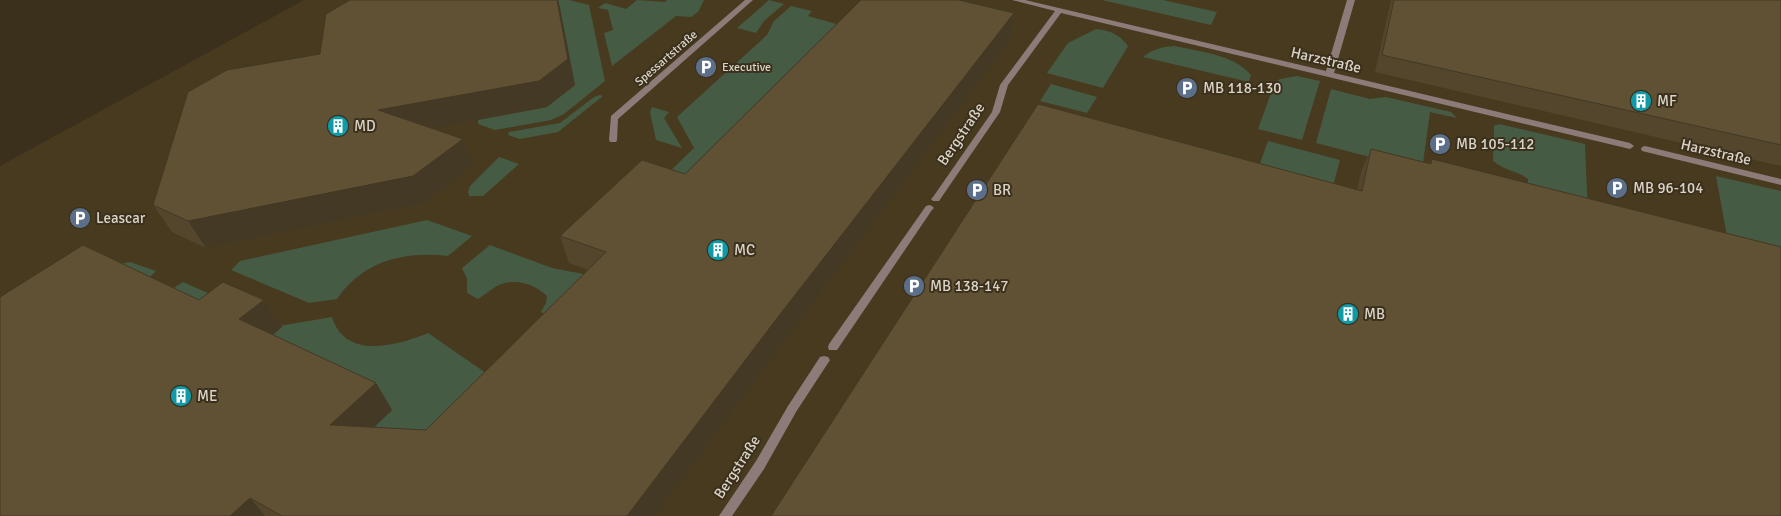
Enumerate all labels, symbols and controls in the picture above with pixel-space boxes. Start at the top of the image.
street label: Spessartstraße [632,27,701,90]
street label: Harzstraße [1289,43,1363,77]
parking icon: Executive [694,55,718,79]
place label: Executive [722,60,771,75]
parking icon: MB 118-130 [1175,76,1199,100]
place label: MB 118-130 [1203,79,1281,97]
building icon: MF [1629,89,1653,113]
place label: MF [1657,92,1677,110]
street label: Bergstraße [934,99,988,169]
building icon: MD [326,114,350,138]
place label: MD [354,117,376,135]
parking icon: MB 105-112 [1428,132,1452,156]
place label: MB 105-112 [1456,135,1534,153]
street label: Harzstraße [1679,135,1753,169]
parking icon: MB 96-104 [1605,176,1629,200]
parking icon: BR [965,178,989,202]
place label: MB 96-104 [1633,179,1703,197]
place label: BR [993,181,1011,199]
parking icon: Leascar [68,206,92,230]
place label: Leascar [96,209,146,227]
building icon: MC [706,238,730,262]
place label: MC [734,241,755,259]
parking icon: MB 138-147 [902,274,926,298]
place label: MB 138-147 [930,277,1008,295]
building icon: MB [1336,302,1360,326]
place label: MB [1364,305,1385,323]
building icon: ME [169,384,193,408]
place label: ME [197,387,218,405]
street label: Bergstraße [710,432,764,502]

